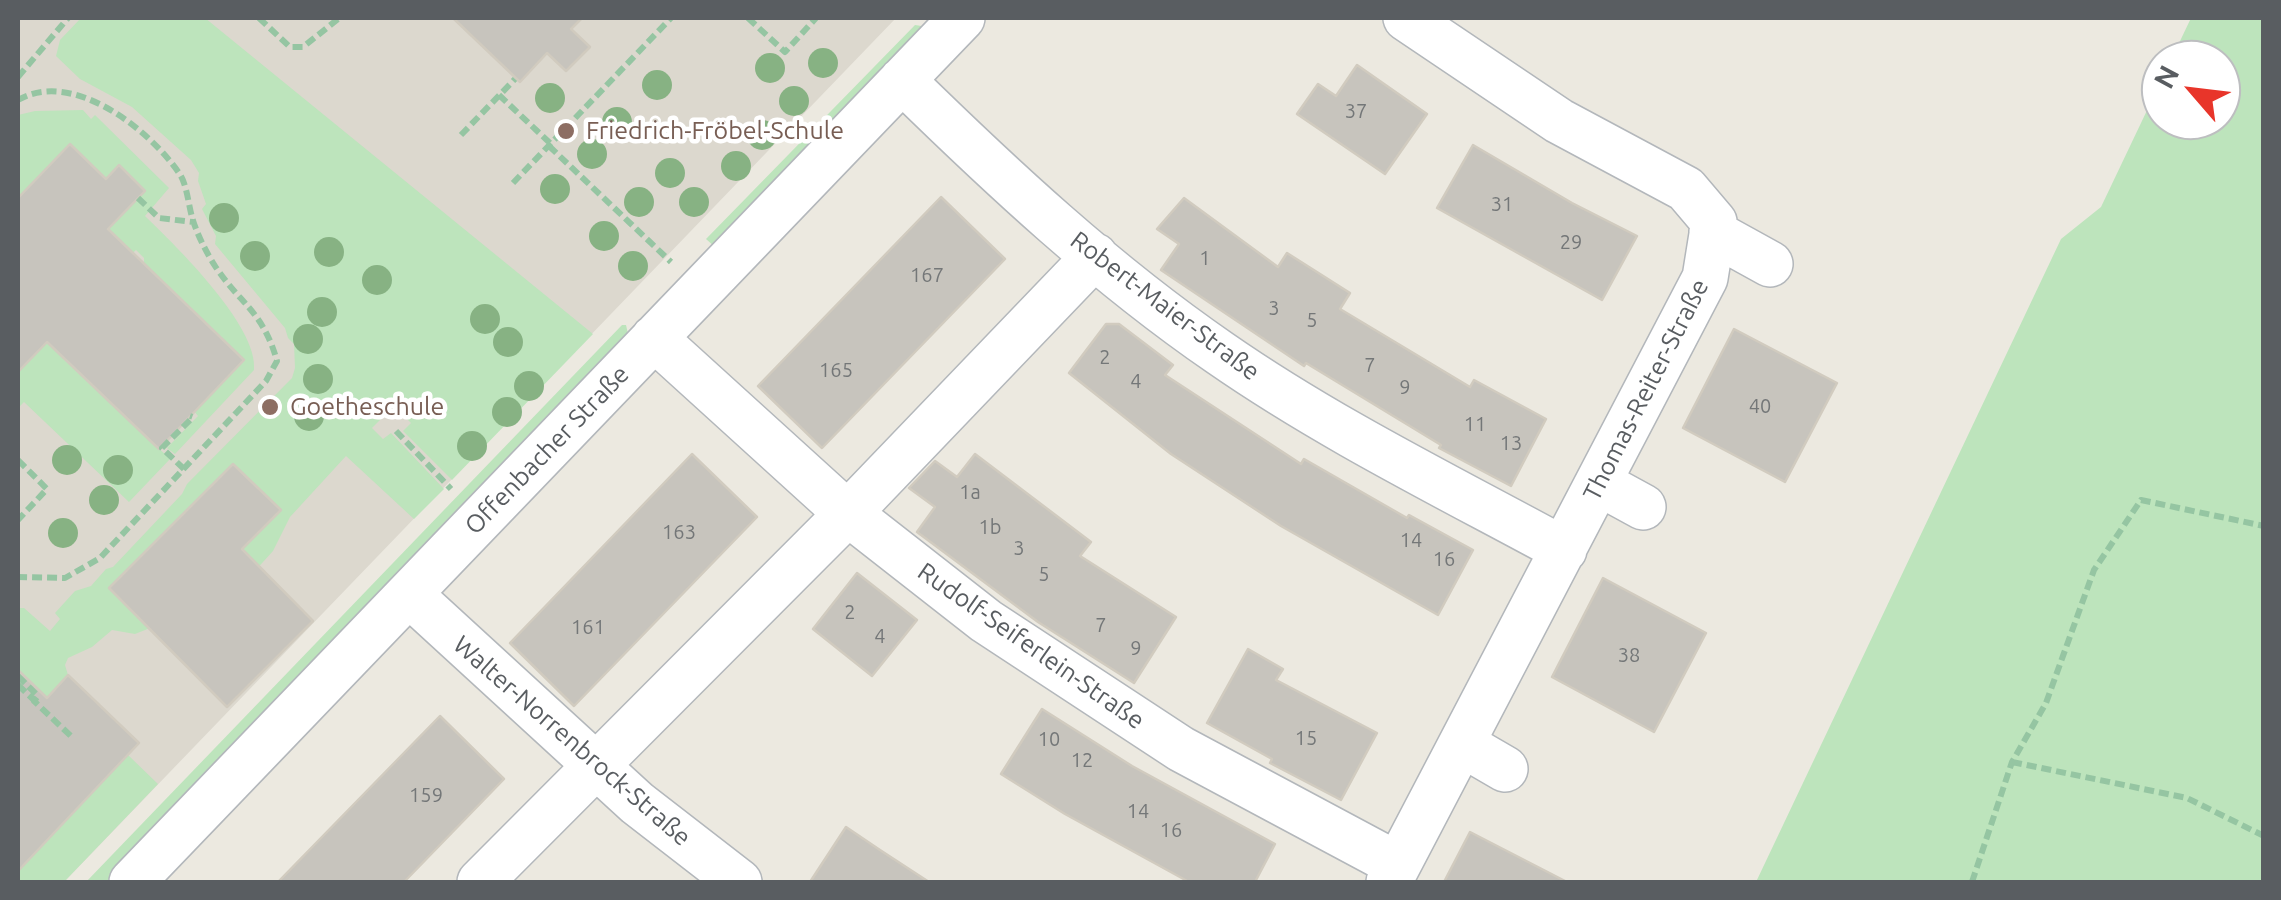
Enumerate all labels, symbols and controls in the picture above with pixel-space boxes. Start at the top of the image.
north arrow [2141,40,2241,140]
text: N [2147,60,2184,93]
house number: 37 [1345,99,1367,123]
place label: Friedrich-Fröbel-Schule [586,116,844,146]
marker: Friedrich-Fröbel-Schule [555,120,577,142]
house number: 31 [1491,192,1513,216]
street label: Robert-Maier-Straße [1064,225,1266,387]
house number: 29 [1560,230,1582,254]
house number: 1 [1199,246,1211,270]
house number: 167 [910,263,944,287]
street label: Thomas-Reiter-Straße [1577,274,1715,506]
house number: 3 [1268,296,1280,320]
house number: 5 [1306,308,1318,332]
house number: 2 [1099,345,1111,369]
house number: 7 [1364,353,1376,377]
house number: 165 [819,358,853,382]
street label: Offenbacher Straße [459,359,635,541]
house number: 4 [1130,369,1142,393]
house number: 9 [1399,375,1411,399]
place label: Goetheschule [290,392,444,422]
house number: 40 [1749,394,1771,418]
marker: Goetheschule [259,396,281,418]
house number: 11 [1464,412,1486,436]
house number: 13 [1500,431,1522,455]
house number: 1a [959,480,981,504]
house number: 1b [979,515,1001,539]
house number: 163 [662,520,696,544]
house number: 14 [1400,528,1422,552]
house number: 3 [1013,536,1025,560]
house number: 16 [1433,547,1455,571]
street label: Rudolf-Seiferlein-Straße [912,556,1150,736]
house number: 5 [1038,562,1050,586]
house number: 2 [844,600,856,624]
house number: 7 [1095,613,1107,637]
house number: 161 [571,615,605,639]
house number: 4 [874,624,886,648]
street label: Walter-Norrenbrock-Straße [447,630,697,852]
house number: 9 [1130,636,1142,660]
house number: 38 [1618,643,1640,667]
house number: 15 [1295,726,1317,750]
house number: 10 [1038,727,1060,751]
house number: 12 [1071,748,1093,772]
house number: 159 [409,783,443,807]
house number: 14 [1127,799,1149,823]
house number: 16 [1160,818,1182,842]

